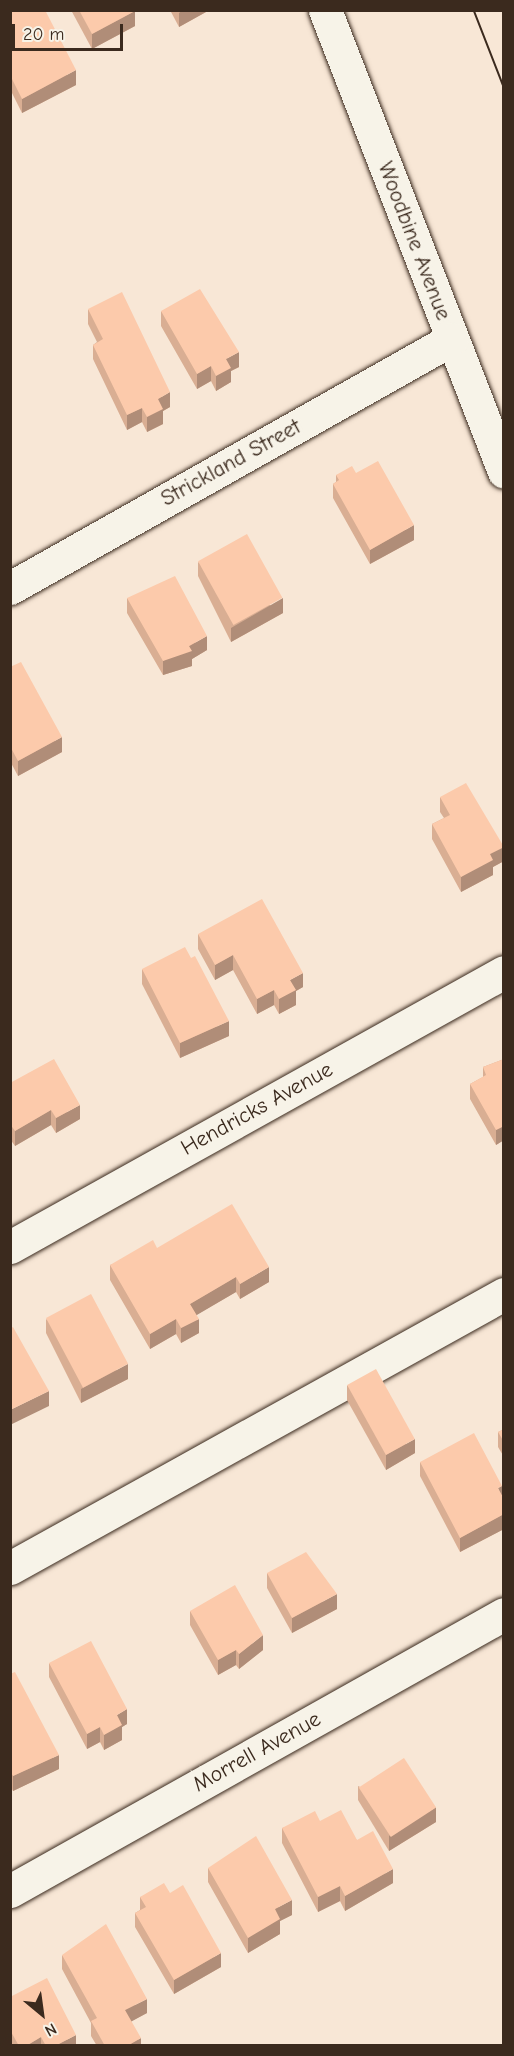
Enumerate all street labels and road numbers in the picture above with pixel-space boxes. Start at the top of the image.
street label: Woodbine Avenue [372,158,456,324]
street label: Strickland Street [156,414,306,512]
street label: Hendricks Avenue [177,1056,337,1162]
street label: Morrell Avenue [188,1706,326,1798]

